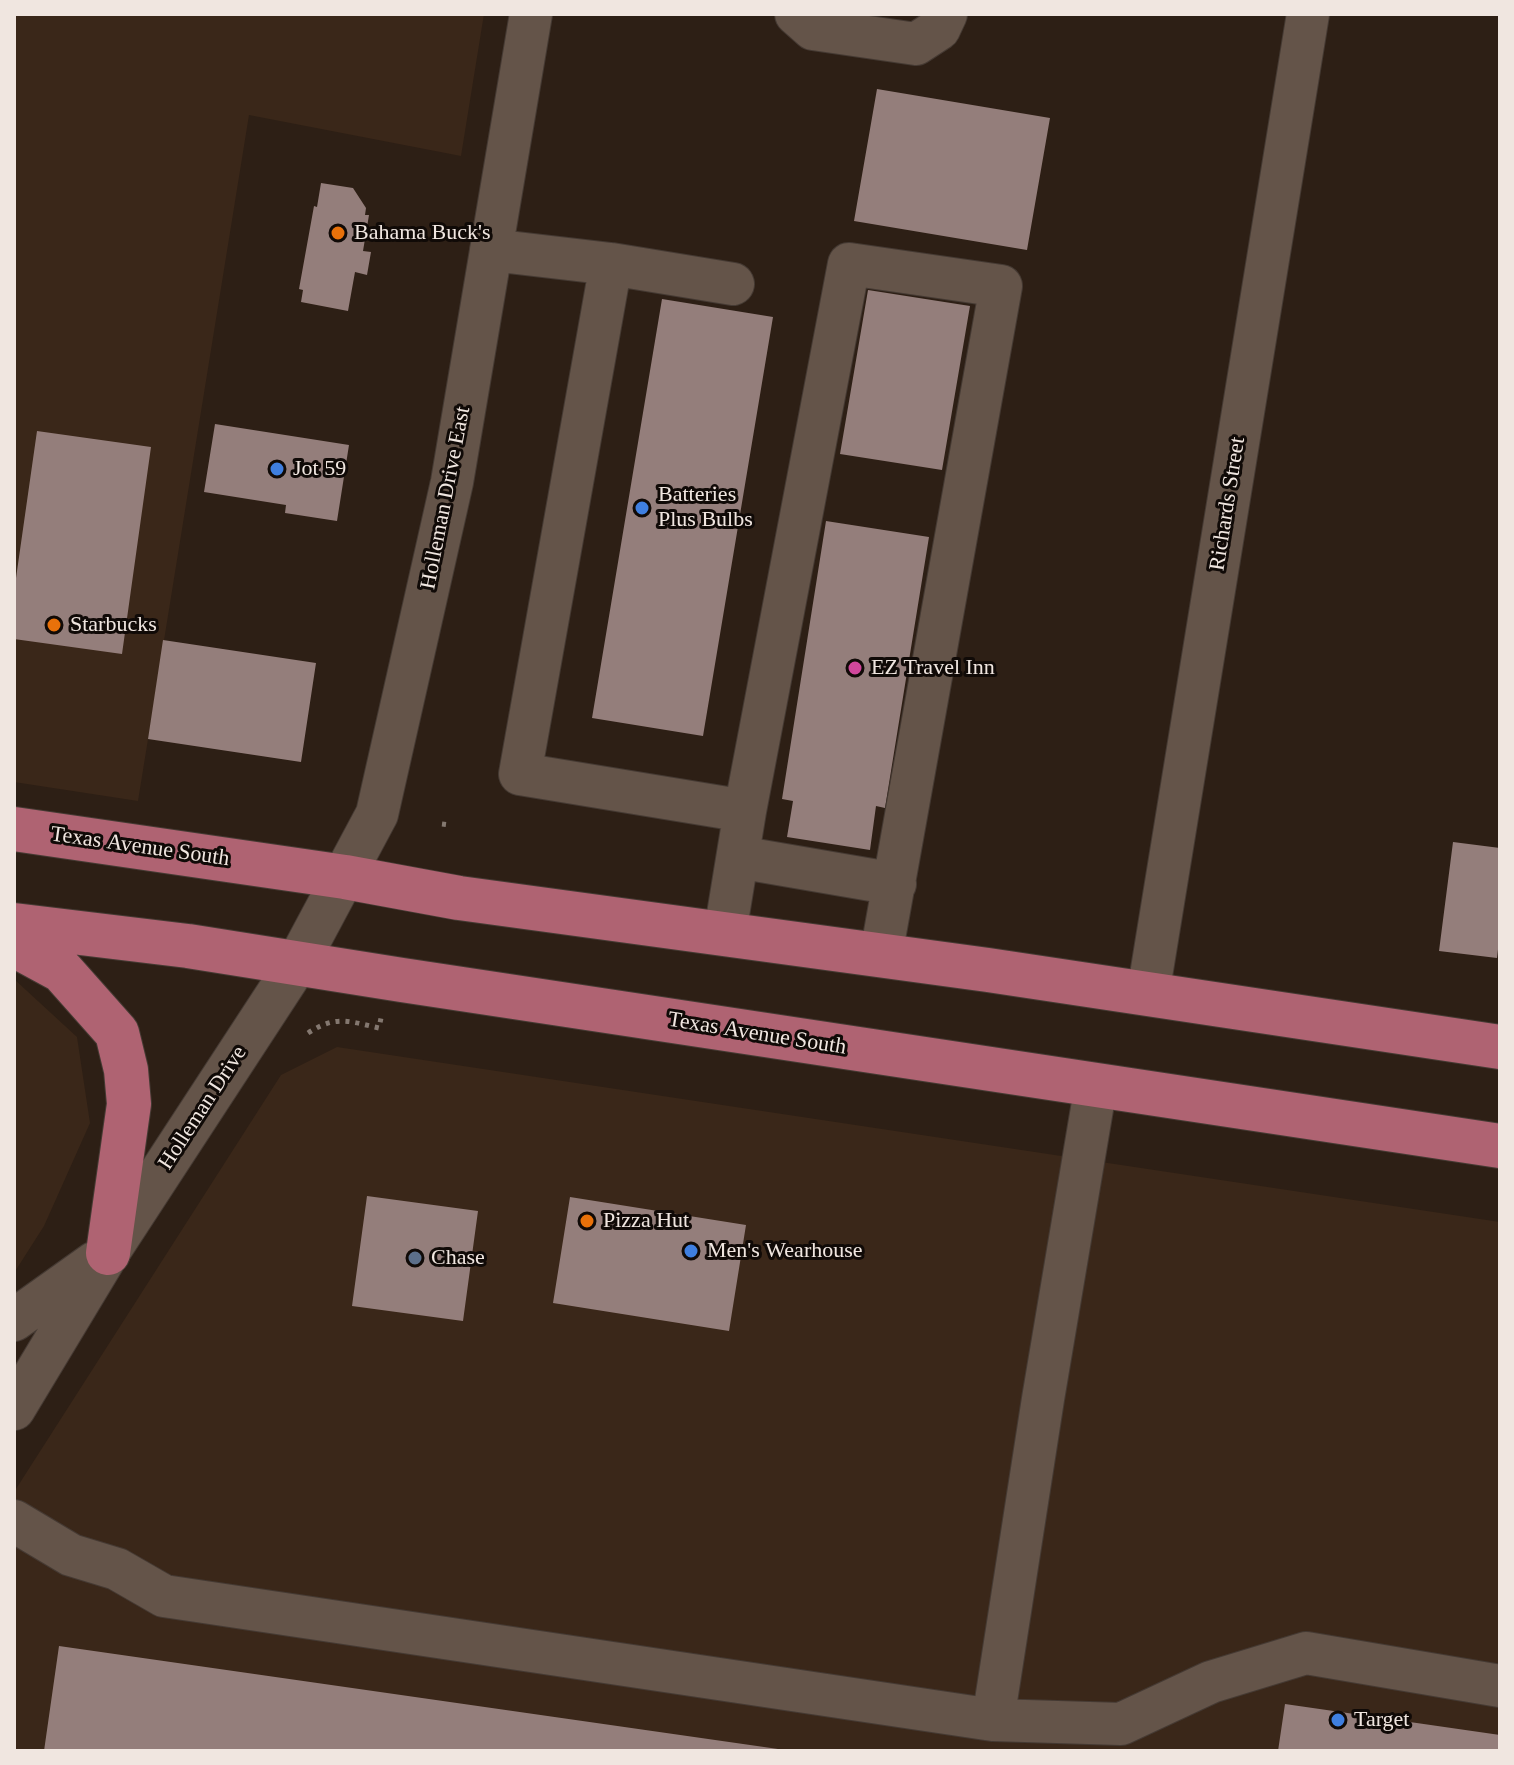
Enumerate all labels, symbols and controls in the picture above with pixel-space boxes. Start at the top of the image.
place label: Bahama Buck's [354,220,491,246]
marker: Bahama Buck's [329,224,347,242]
street label: Holleman Drive East [415,404,477,592]
street label: Richards Street [1204,435,1252,573]
place label: Jot 59 [293,456,346,482]
marker: Jot 59 [268,460,286,478]
place label: Batteries Plus Bulbs [658,482,753,534]
marker: Batteries Plus Bulbs [633,499,651,517]
place label: Starbucks [70,612,157,638]
marker: Starbucks [45,616,63,634]
place label: EZ Travel Inn [871,655,995,681]
marker: EZ Travel Inn [846,659,864,677]
street label: Texas Avenue South [49,821,231,873]
street label: Texas Avenue South [666,1007,848,1061]
street label: Holleman Drive [153,1041,253,1175]
place label: Pizza Hut [603,1208,689,1234]
marker: Pizza Hut [578,1212,596,1230]
place label: Men's Wearhouse [707,1238,863,1264]
marker: Men's Wearhouse [682,1242,700,1260]
place label: Chase [431,1245,485,1271]
marker: Chase [406,1249,424,1267]
place label: Target [1354,1707,1409,1733]
marker: Target [1329,1711,1347,1729]

